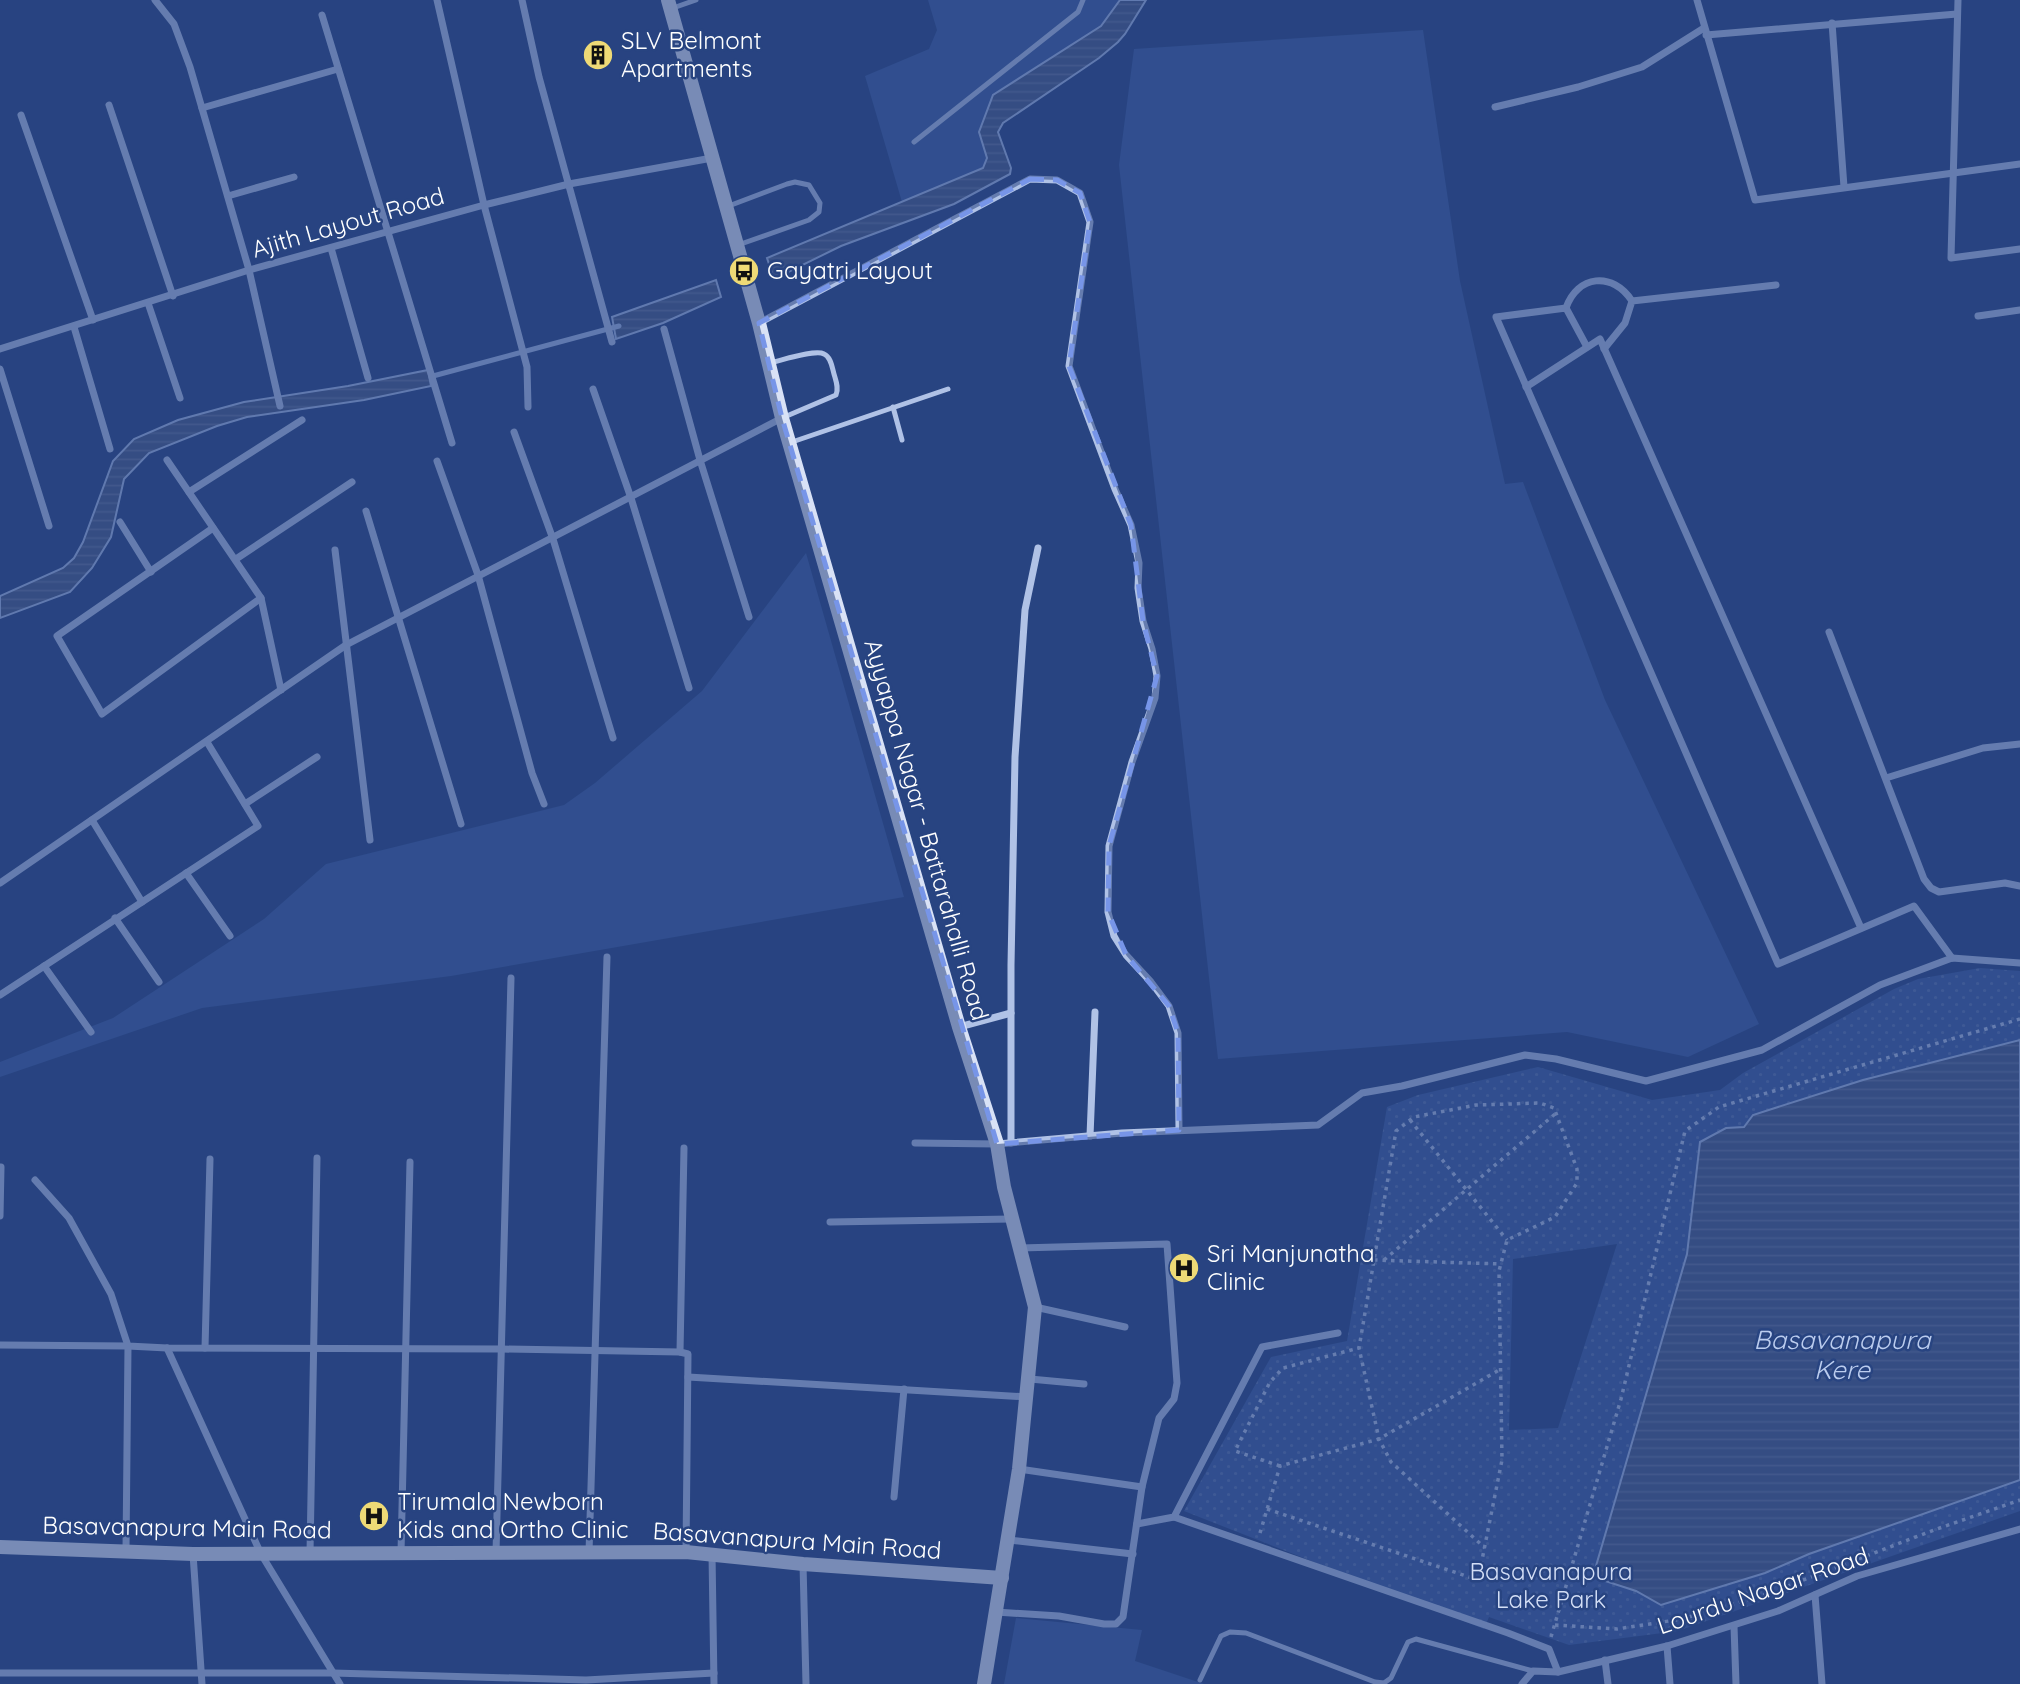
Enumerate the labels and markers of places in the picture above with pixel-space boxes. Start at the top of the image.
place label: SLV Belmont Apartments [621,25,762,83]
building icon: SLV Belmont Apartments [581,38,615,72]
bus stop icon: Gayatri Layout [727,254,761,288]
place label: Gayatri Layout [767,255,933,285]
place label: Sri Manjunatha Clinic [1207,1238,1375,1296]
hospital icon: Sri Manjunatha Clinic [1167,1251,1201,1285]
place label: Tirumala Newborn Kids and Ortho Clinic [397,1486,628,1544]
hospital icon: Tirumala Newborn Kids and Ortho Clinic [357,1499,391,1533]

